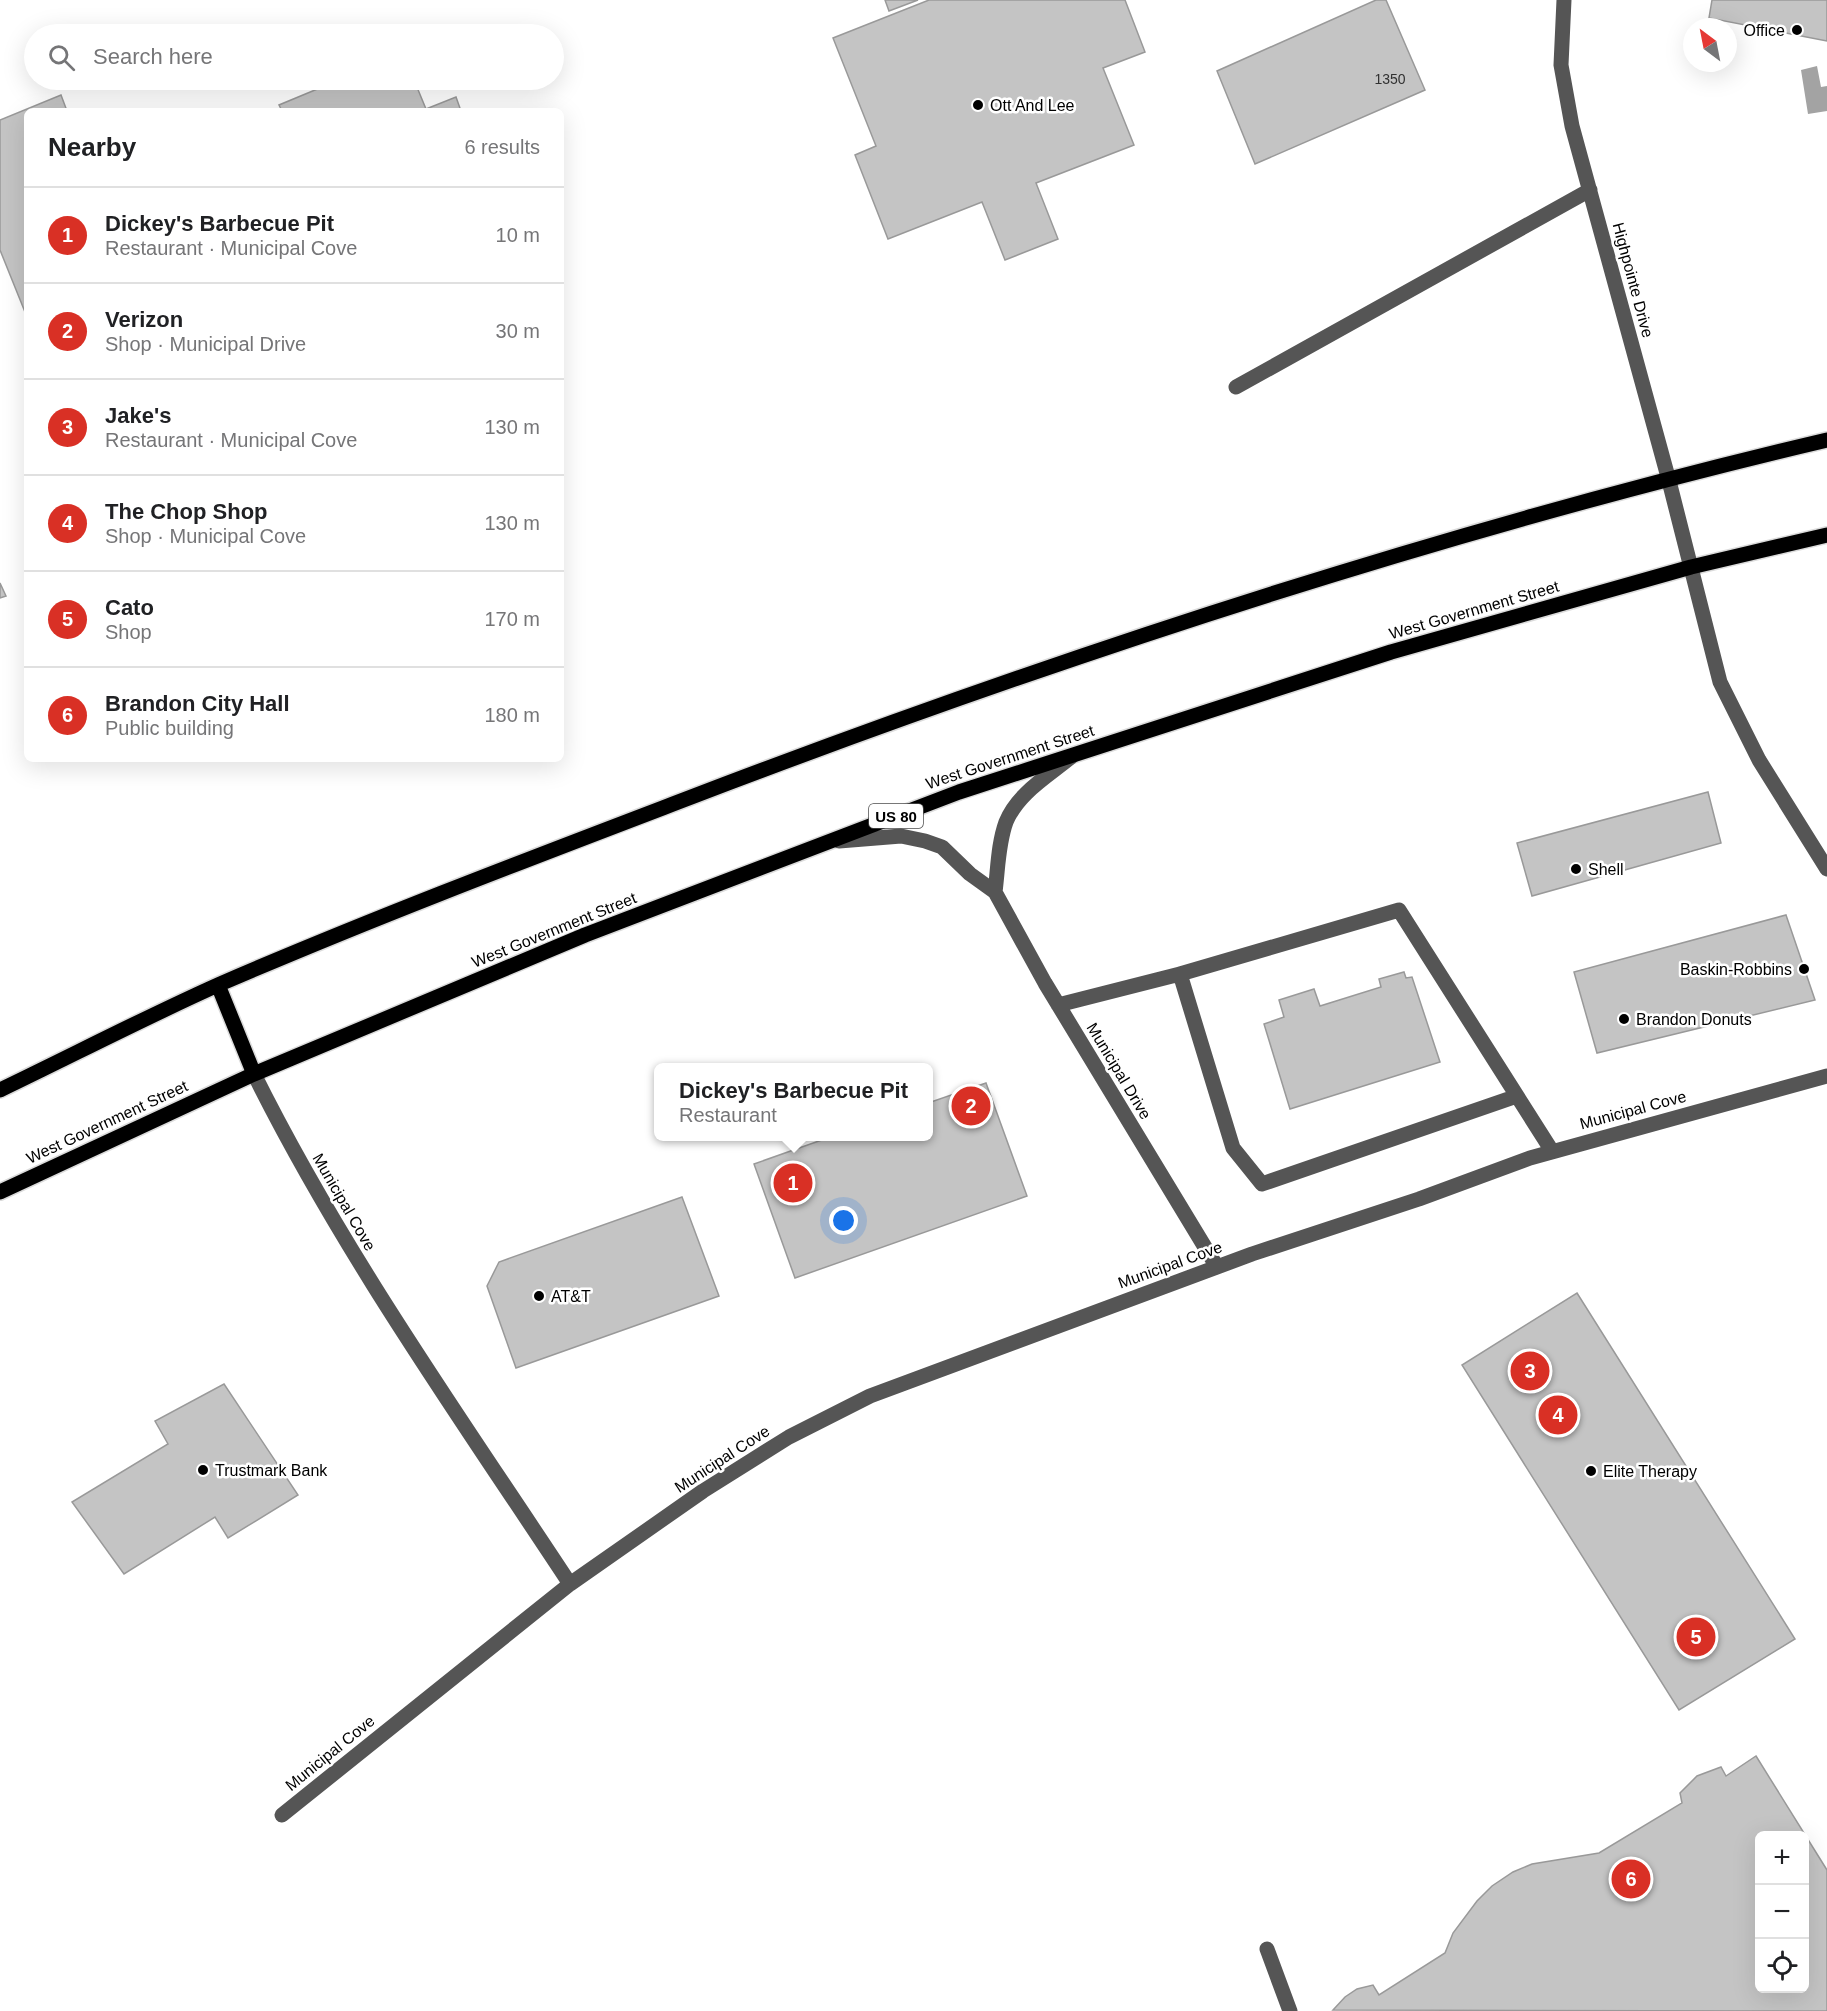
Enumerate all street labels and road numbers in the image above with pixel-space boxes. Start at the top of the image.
street label: Highpointe Drive [1609,221,1657,339]
street label: West Government Street [1387,577,1561,642]
street label: West Government Street [924,722,1097,792]
road number: US 80 [869,804,923,828]
street label: West Government Street [469,889,639,971]
street label: Municipal Drive [1084,1020,1155,1122]
street label: West Government Street [24,1077,191,1167]
street label: Municipal Cove [1578,1088,1688,1132]
street label: Municipal Cove [309,1150,379,1254]
street label: Municipal Cove [1116,1238,1224,1292]
street label: Municipal Cove [671,1422,773,1496]
street label: Municipal Cove [282,1712,378,1794]

